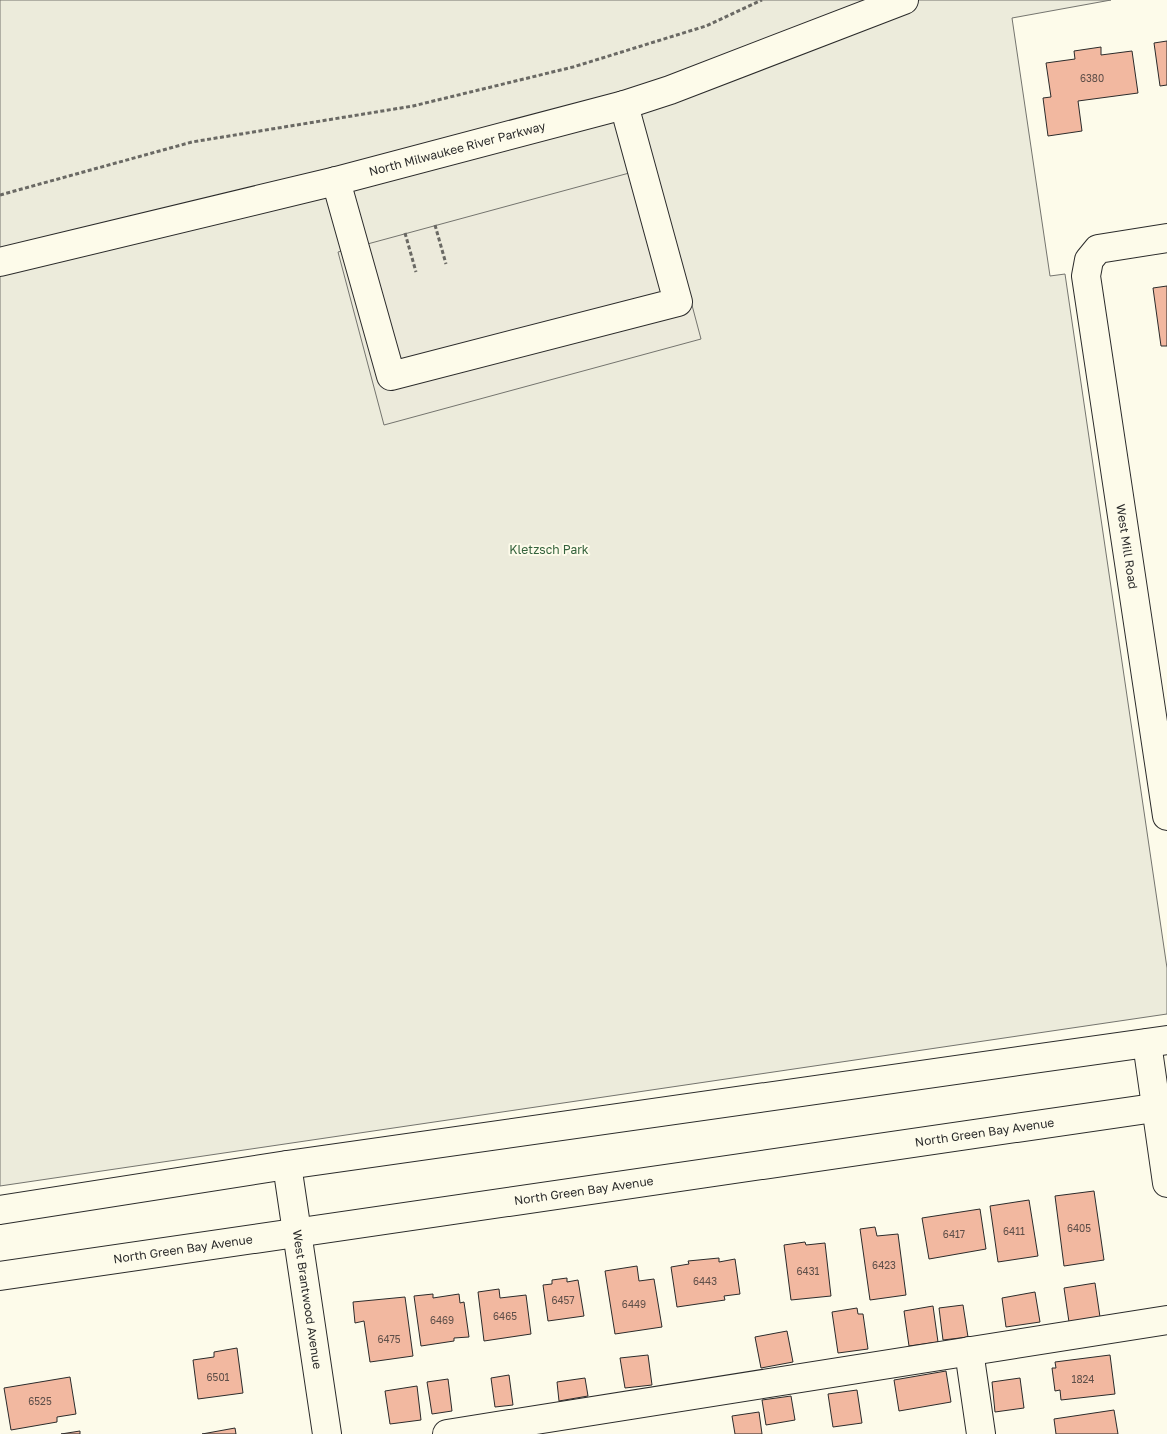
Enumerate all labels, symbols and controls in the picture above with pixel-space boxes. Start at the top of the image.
house number: 6380 [1080,72,1104,84]
street label: North Milwaukee River Parkway [367,118,547,179]
street label: West Mill Road [1113,503,1141,590]
park label: Kletzsch Park [509,542,589,557]
street label: North Green Bay Avenue [914,1115,1055,1150]
street label: North Green Bay Avenue [513,1173,654,1208]
house number: 6405 [1067,1222,1091,1234]
house number: 6411 [1003,1225,1025,1237]
house number: 6417 [943,1228,965,1240]
street label: West Brantwood Avenue [290,1229,325,1370]
street label: North Green Bay Avenue [112,1231,254,1266]
house number: 6423 [872,1259,896,1271]
house number: 6431 [797,1265,820,1277]
house number: 6443 [693,1275,717,1287]
house number: 6457 [551,1294,575,1306]
house number: 6449 [622,1298,646,1310]
house number: 6465 [493,1310,517,1322]
house number: 6469 [430,1314,454,1326]
house number: 6475 [377,1333,401,1345]
house number: 6501 [207,1371,230,1383]
house number: 1824 [1072,1373,1094,1385]
house number: 6525 [28,1395,52,1407]

